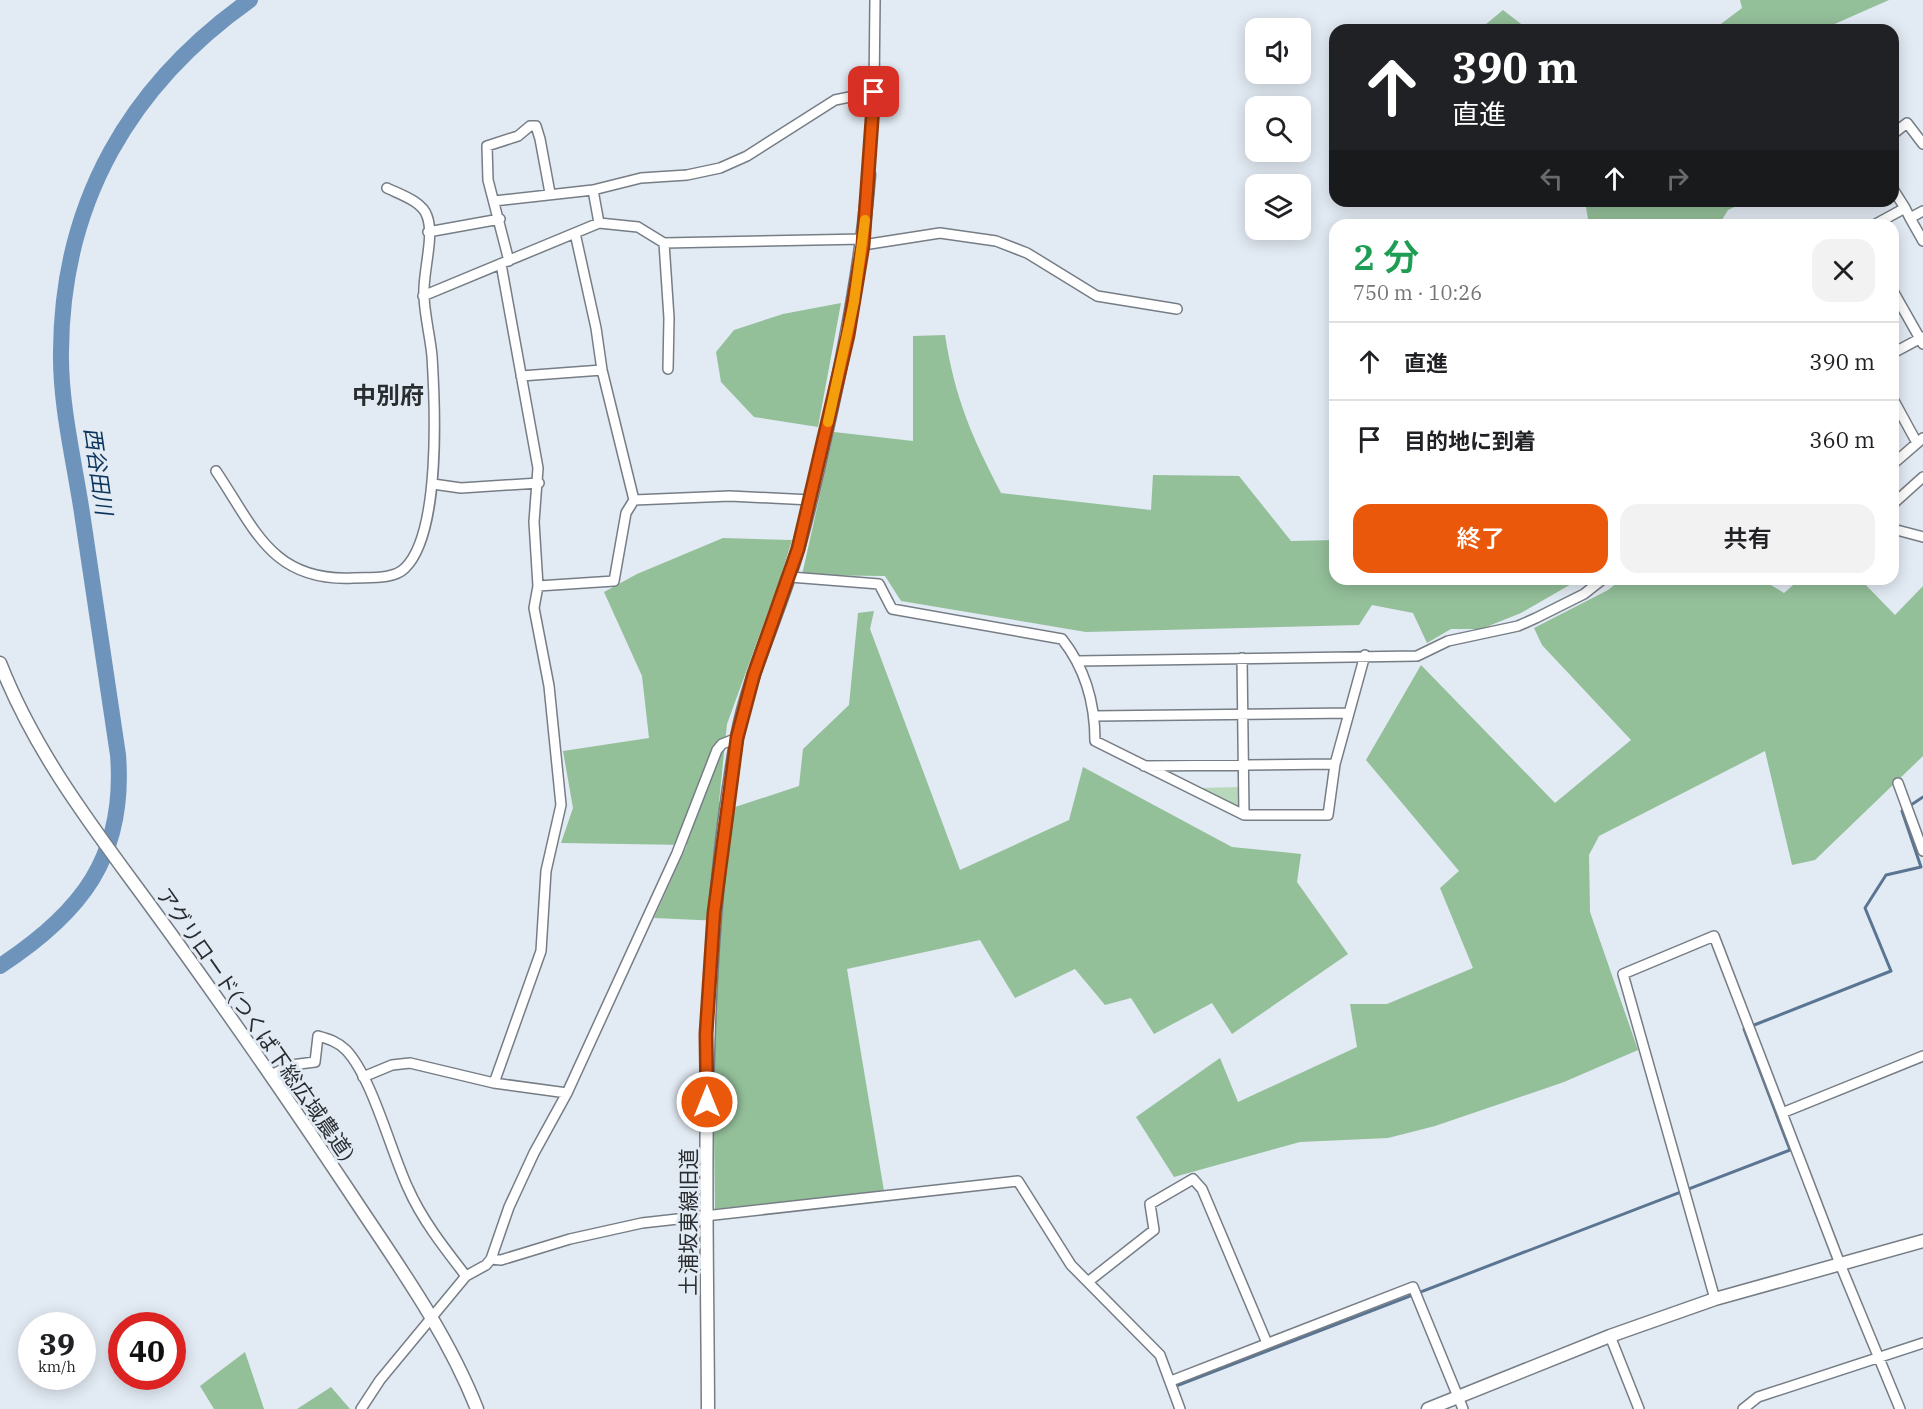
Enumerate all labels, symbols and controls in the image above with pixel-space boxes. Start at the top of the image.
map controls [1245,18,1311,240]
button: sound [1245,18,1311,84]
text: 390 m [1452,40,1578,95]
icon: ahead [1353,48,1431,126]
pin [848,66,899,117]
icon: arrive [857,75,890,108]
button: search [1245,96,1311,162]
text: 直進 [1452,96,1506,131]
icon: left [1535,162,1568,195]
icon: ahead [1598,162,1631,195]
icon: right [1661,162,1694,195]
button: layers [1245,174,1311,240]
text: 2 分 [1353,233,1419,280]
button: close [1812,239,1875,302]
text: 750 m · 10:26 [1353,279,1482,306]
icon: ahead [1353,345,1386,378]
text: 390 m [1809,347,1875,376]
text: 直進 [1404,348,1448,377]
district label: 中別府 [352,379,424,411]
icon: arrive [1353,423,1386,456]
water label: 西谷田川 [79,425,120,519]
text: 360 m [1809,425,1875,454]
text: 目的地に到着 [1404,426,1536,455]
button: 終了 [1353,504,1608,573]
button: 共有 [1620,504,1875,573]
street label: アグリロード(つくば下総広域農道) [151,882,361,1166]
position arrow [675,1070,739,1134]
street label: 土浦坂東線旧道 [674,1149,702,1296]
speed limit sign: 40 [108,1312,186,1390]
text: 39 [39,1324,75,1363]
text: km/h [38,1357,76,1376]

